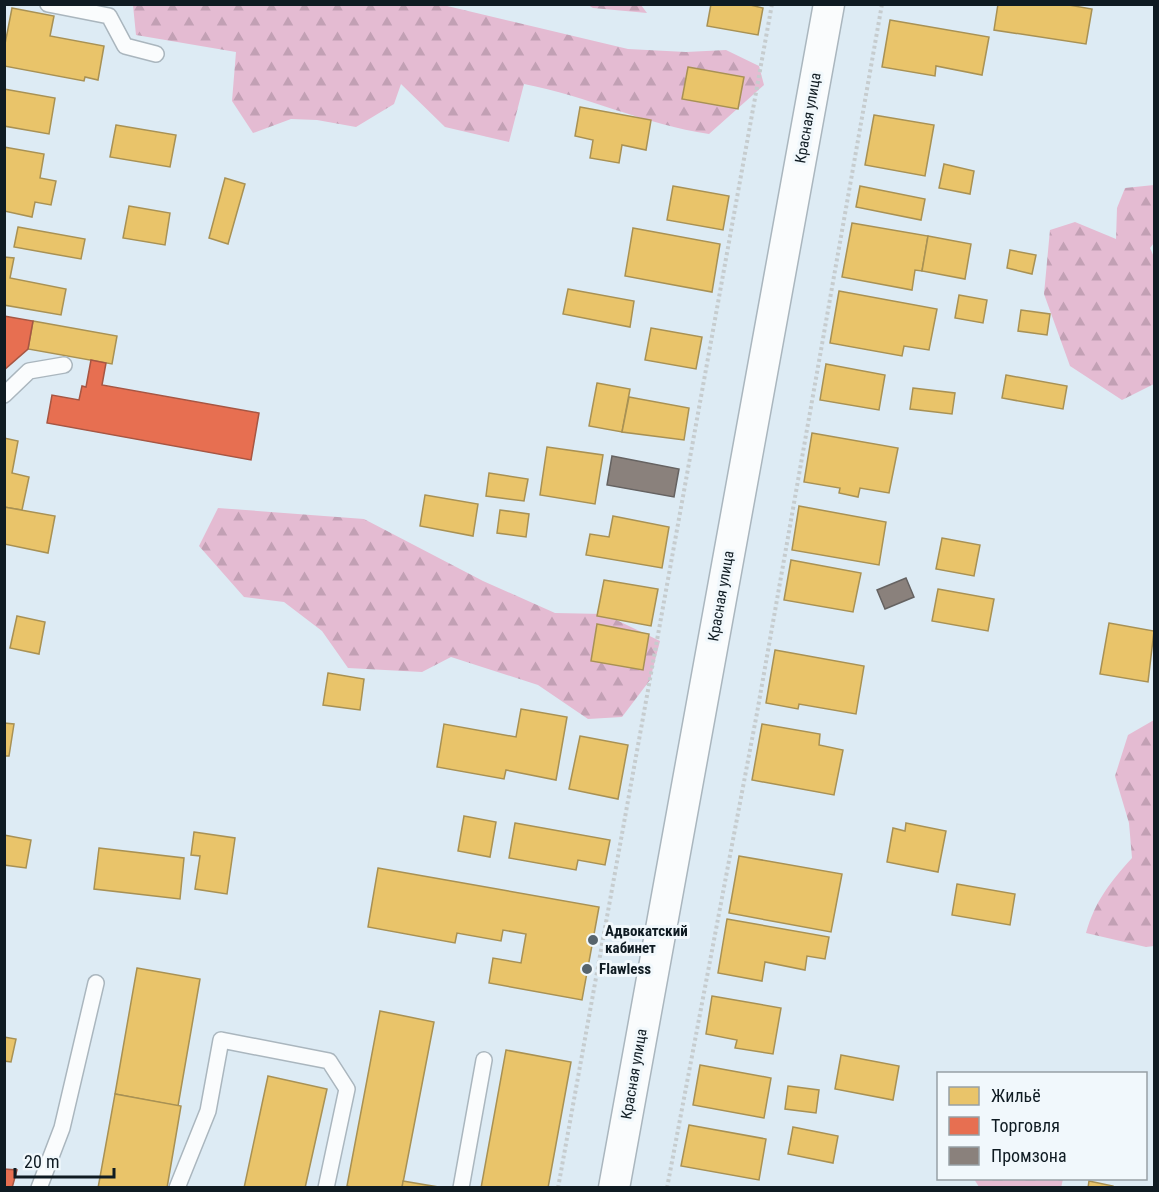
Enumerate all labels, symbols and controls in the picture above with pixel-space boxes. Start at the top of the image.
street label: Красная улица [791,71,825,165]
street label: Красная улица [704,549,738,643]
place label: Адвокатский кабинет [605,922,688,957]
marker: Адвокатский кабинет [586,933,600,947]
place label: Flawless [599,960,651,978]
marker: Flawless [580,962,594,976]
street label: Красная улица [617,1027,651,1121]
legend [937,1072,1147,1180]
text: Жильё [991,1085,1041,1106]
text: Торговля [991,1115,1060,1136]
scale bar [15,1141,114,1179]
text: Промзона [991,1145,1067,1166]
text: 20 m [24,1151,59,1172]

